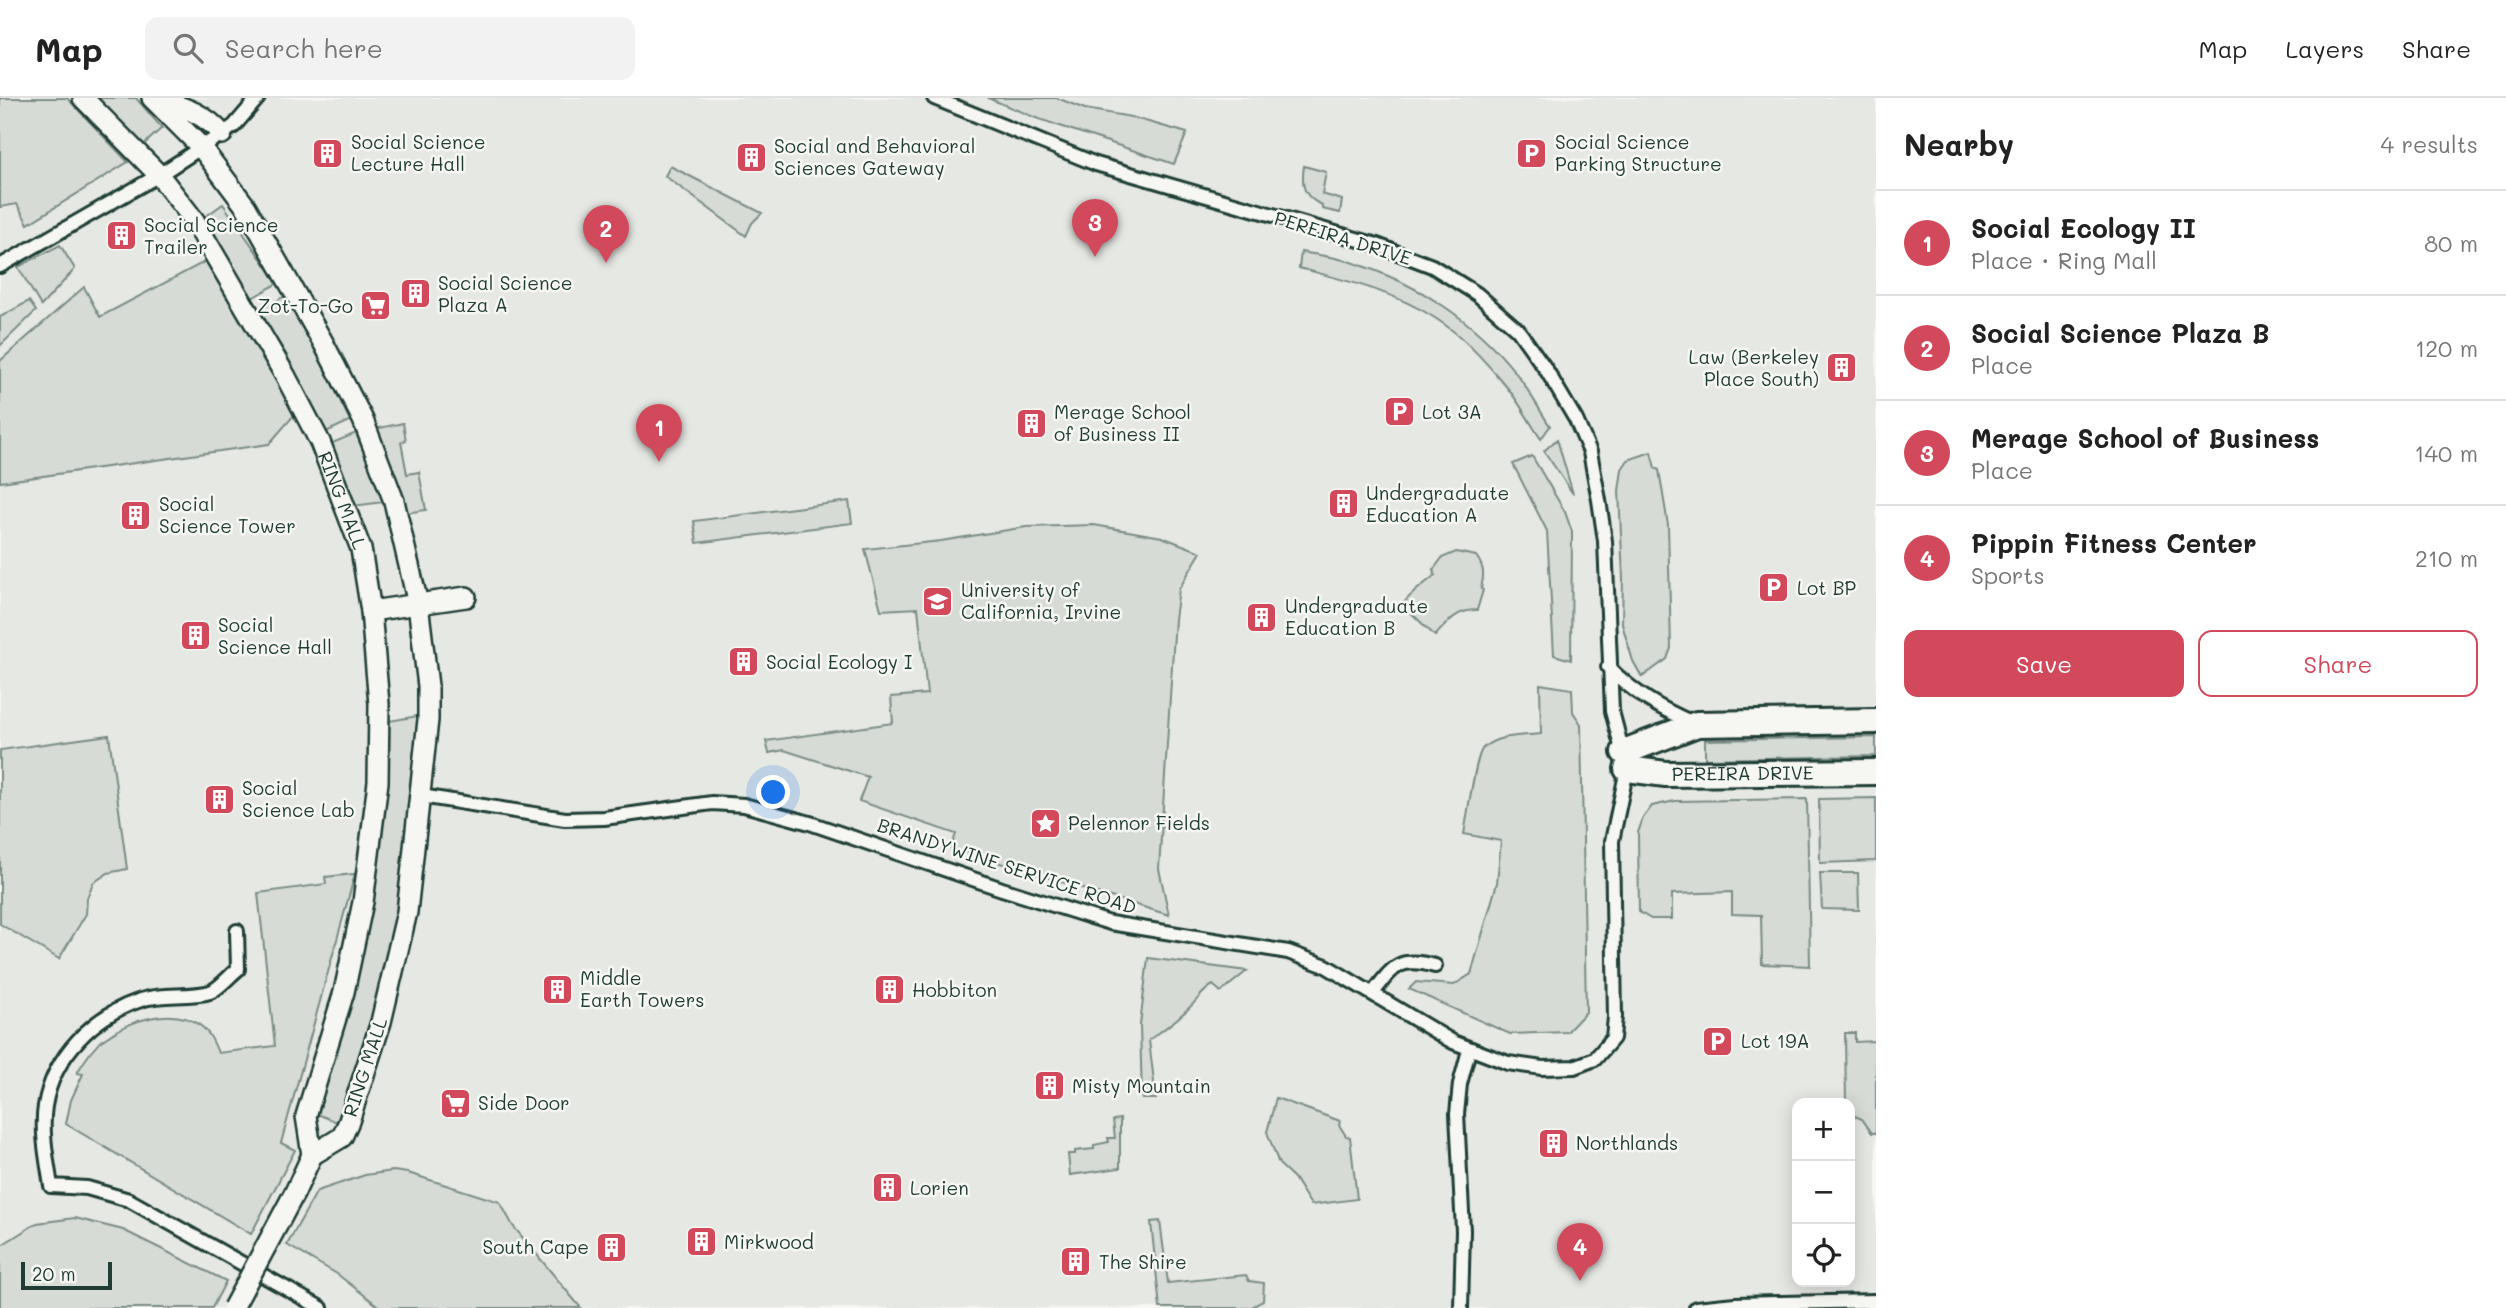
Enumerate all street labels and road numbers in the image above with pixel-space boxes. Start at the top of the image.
street label: PEREIRA DRIVE [1272,205,1415,270]
street label: RING MALL [313,448,373,553]
street label: PEREIRA DRIVE [1672,760,1814,786]
street label: BRANDYWINE SERVICE ROAD [874,812,1140,919]
street label: RING MALL [337,1014,392,1120]

